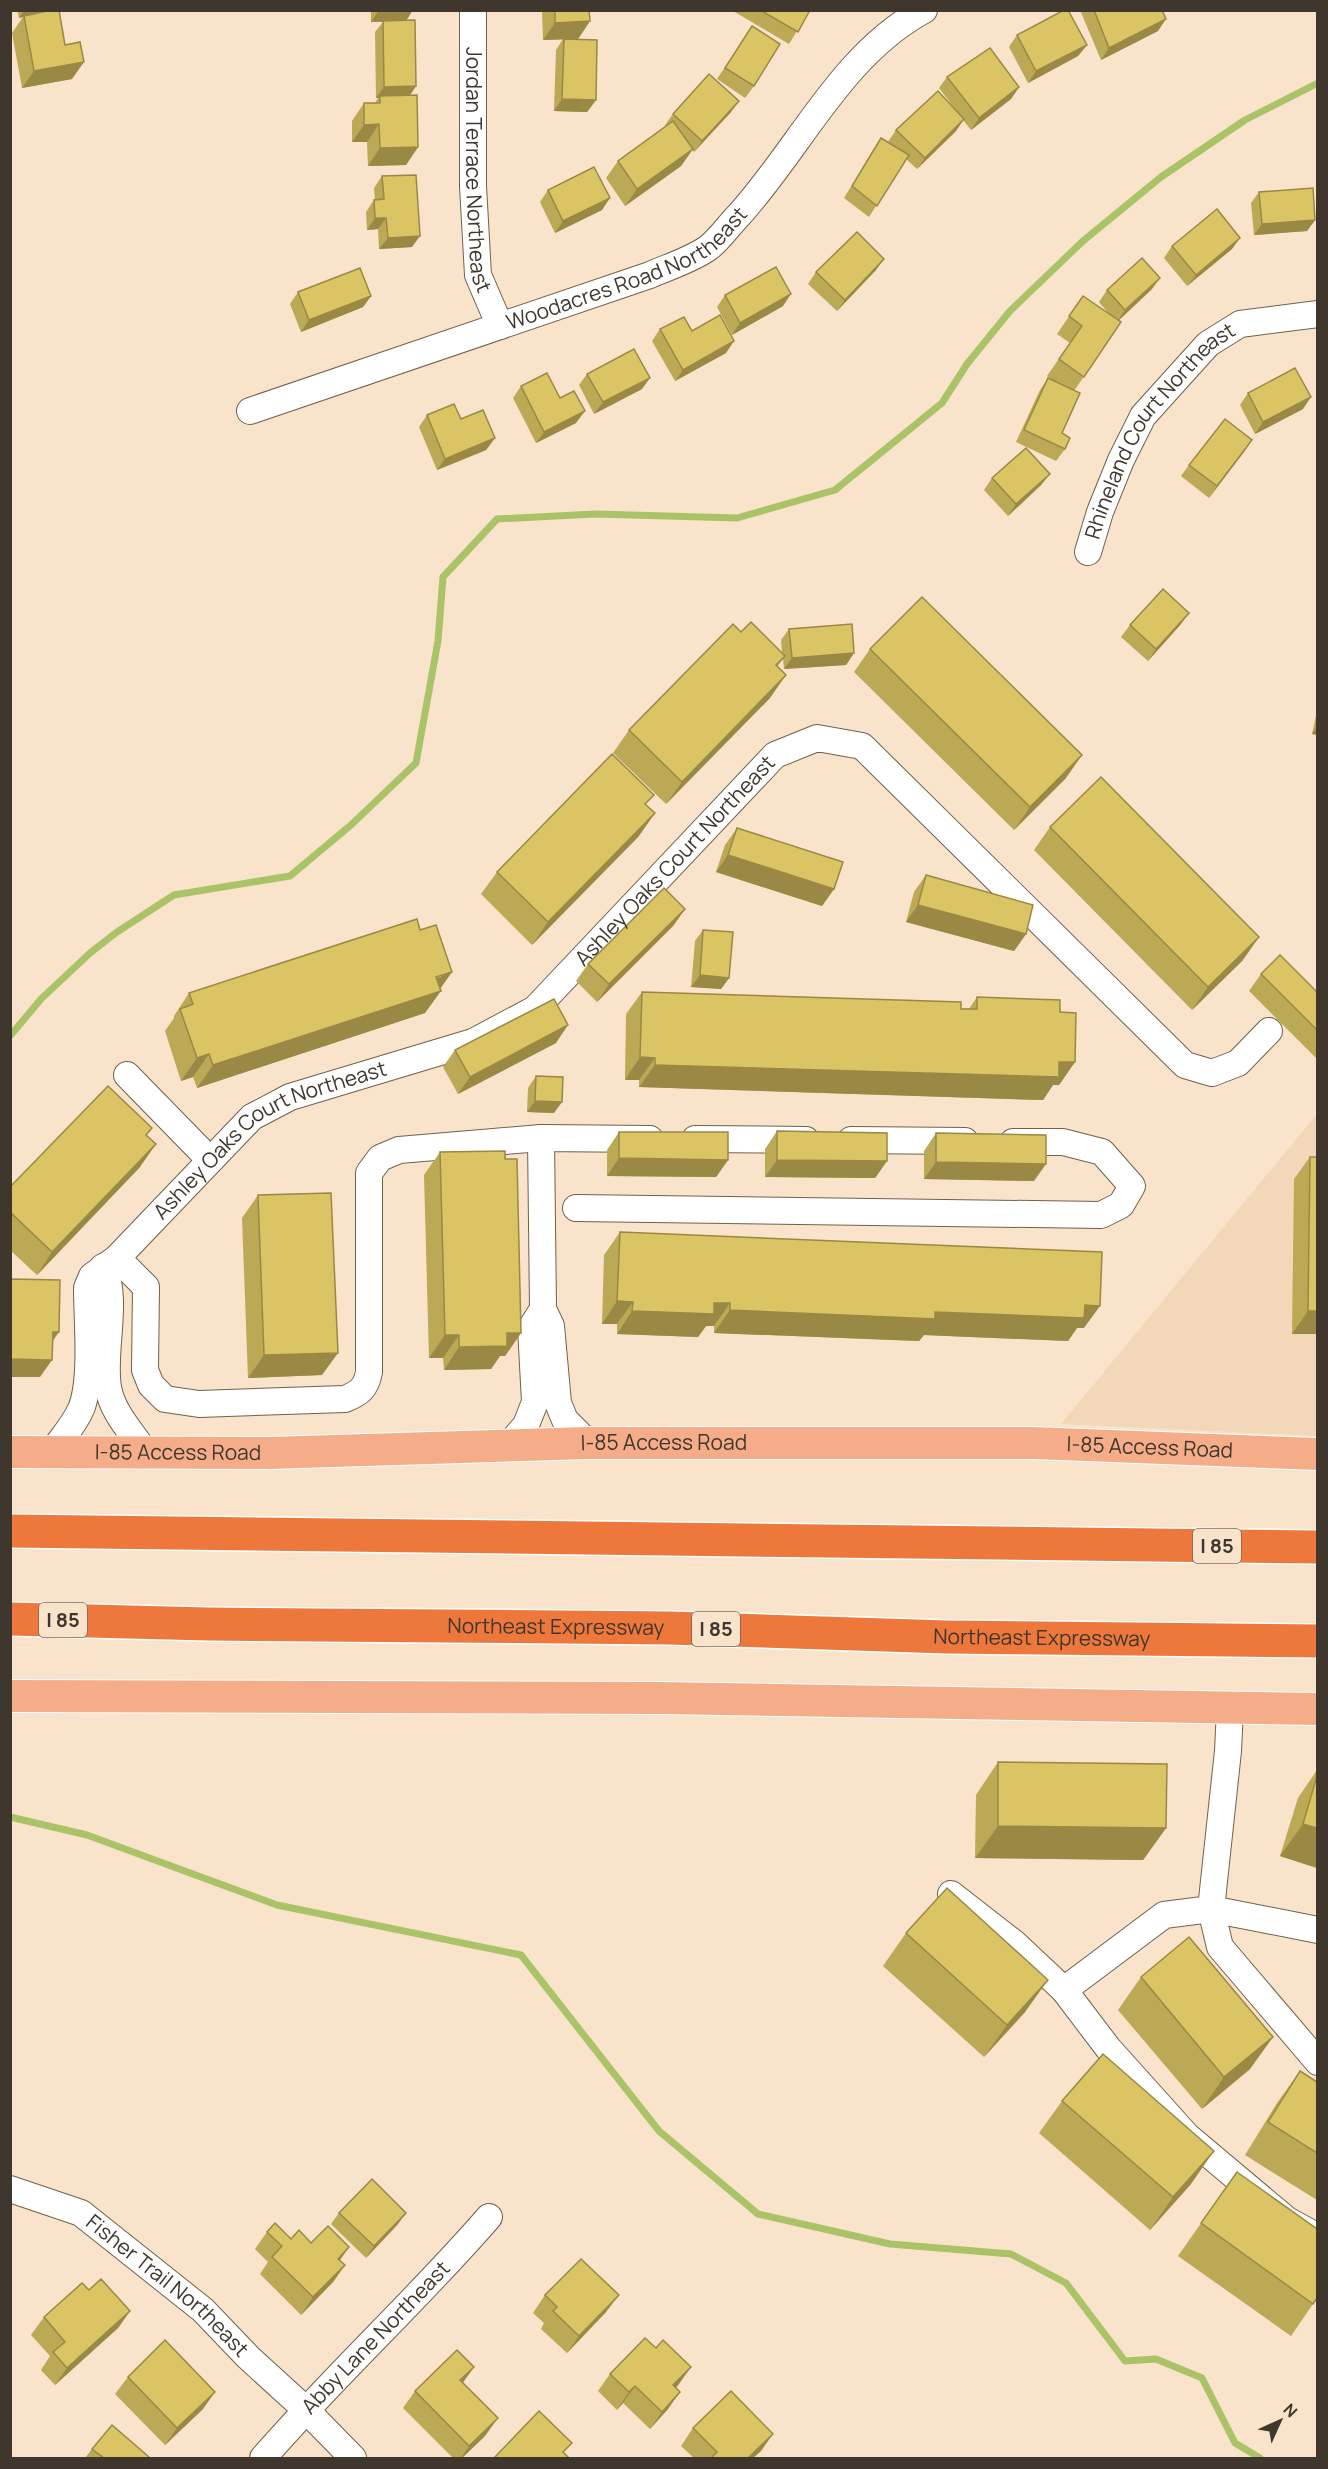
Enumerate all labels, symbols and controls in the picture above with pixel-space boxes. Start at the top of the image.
street label: Jordan Terrace Northeast [460,47,499,297]
street label: Woodacres Road Northeast [503,200,753,336]
street label: Rhineland Court Northeast [1078,316,1240,542]
street label: Ashley Oaks Court Northeast [568,749,781,971]
street label: Ashley Oaks Court Northeast [147,1054,390,1225]
street label: I-85 Access Road [580,1428,747,1456]
street label: I-85 Access Road [1066,1429,1234,1464]
street label: I-85 Access Road [95,1437,261,1466]
road number: I 85 [1193,1529,1241,1563]
road number: I 85 [39,1603,87,1637]
street label: Northeast Expressway [447,1611,665,1641]
road number: I 85 [692,1612,740,1646]
street label: Northeast Expressway [933,1622,1150,1652]
street label: Fisher Trail Northeast [81,2208,255,2362]
street label: Abby Lane Northeast [295,2254,456,2420]
north arrow [1250,2391,1310,2451]
text: N [1279,2399,1302,2422]

